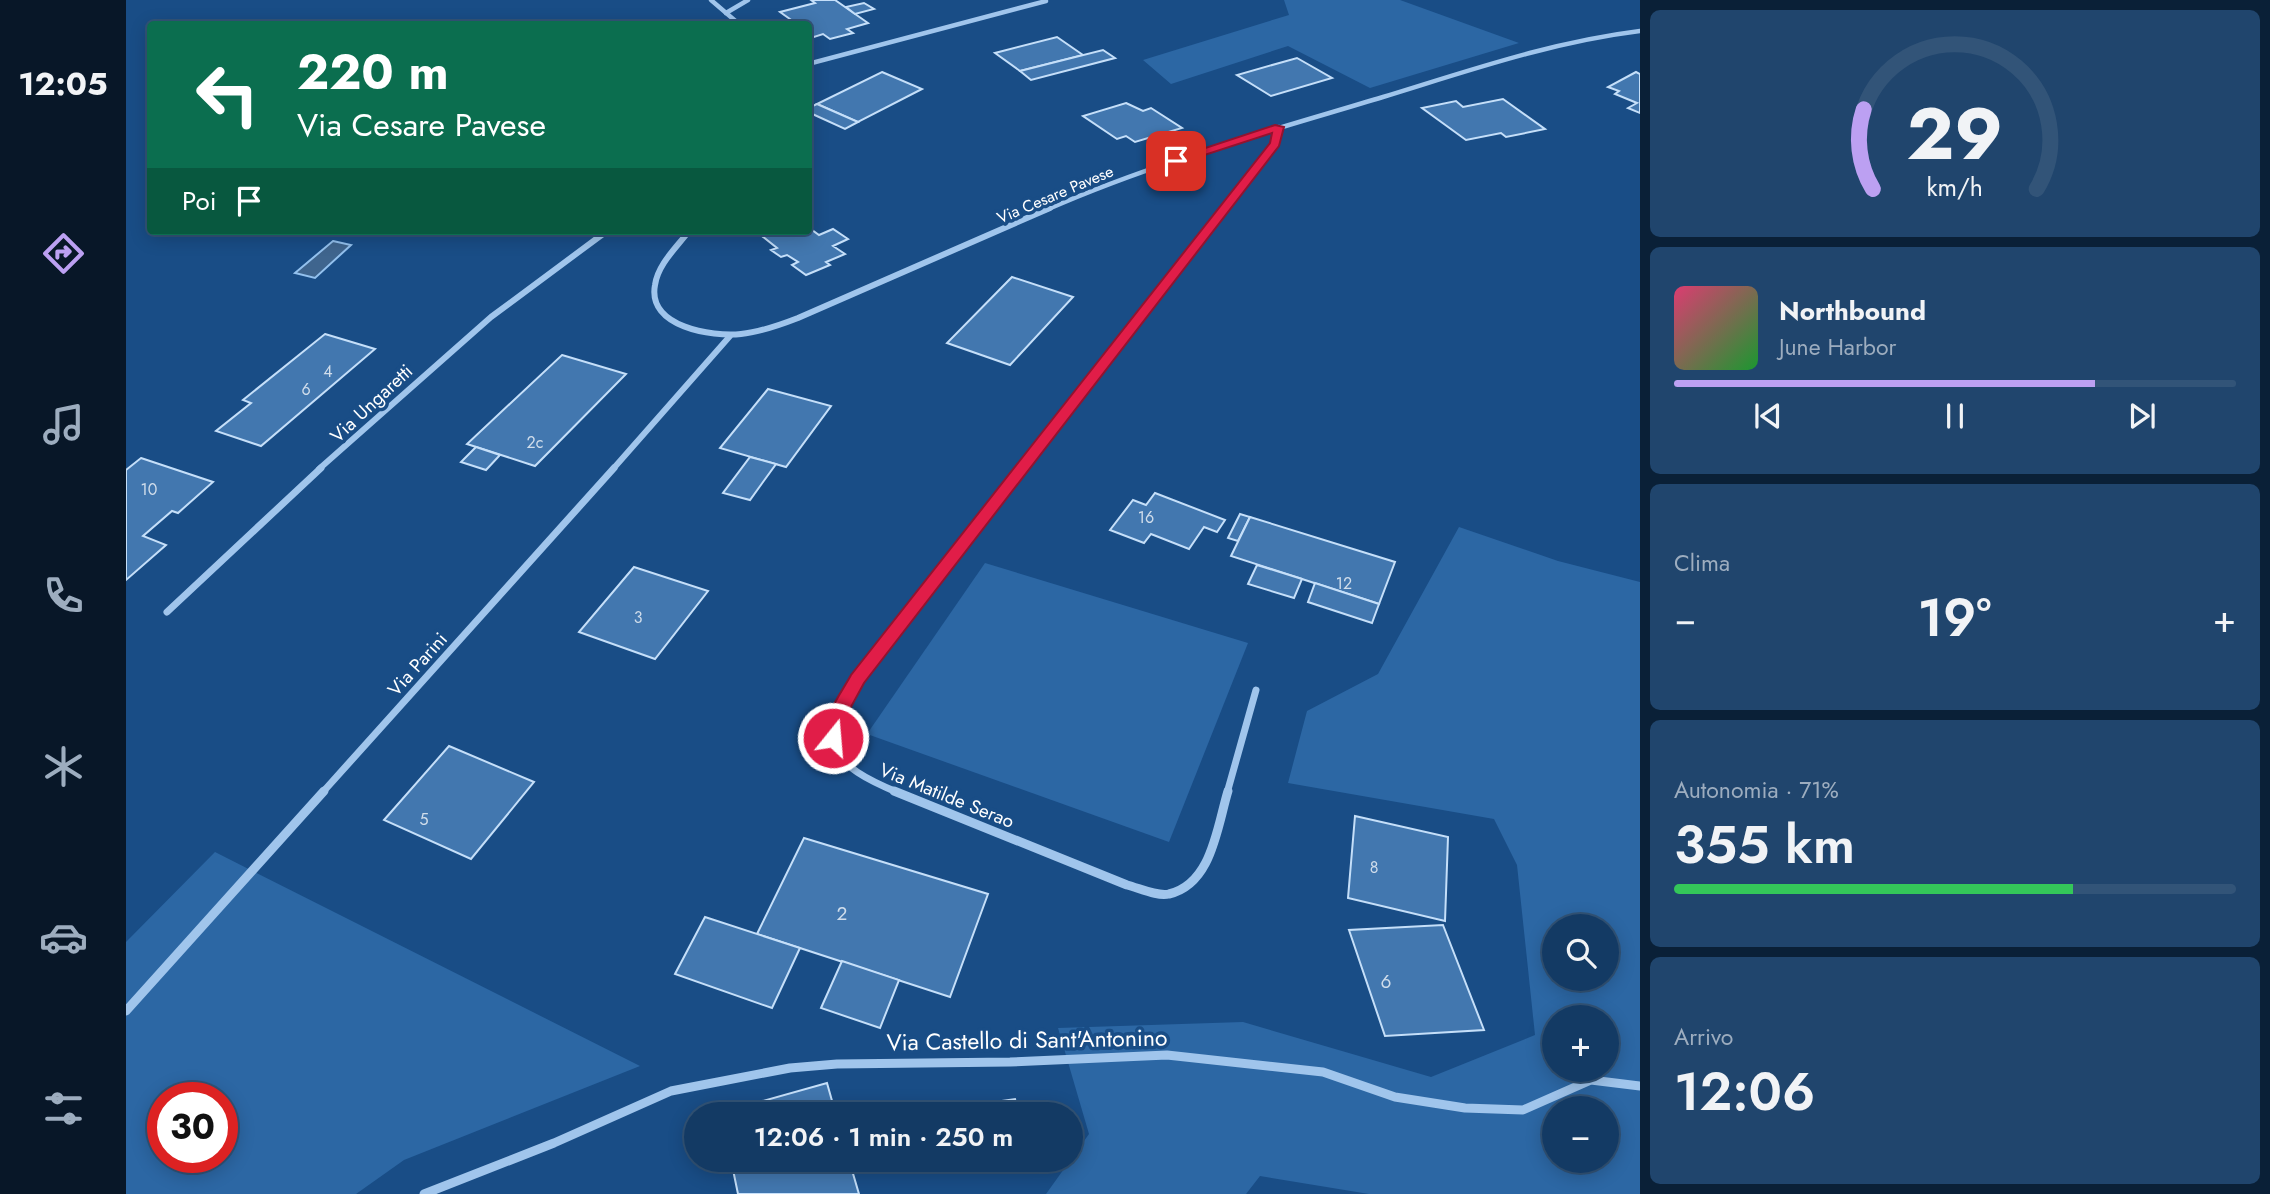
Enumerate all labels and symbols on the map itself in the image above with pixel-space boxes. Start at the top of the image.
pin [1146,131,1206,191]
street label: Via Cesare Pavese [993,160,1117,229]
street label: Via Ungaretti [324,358,419,449]
house number: 4 [323,360,333,383]
house number: 6 [301,378,311,401]
house number: 2c [527,431,543,454]
house number: 10 [141,478,157,501]
house number: 16 [1138,506,1154,529]
house number: 12 [1336,572,1352,595]
house number: 3 [634,606,643,629]
street label: Via Parini [381,626,453,702]
position arrow [796,701,870,775]
street label: Via Matilde Serao [875,756,1018,835]
house number: 5 [419,808,429,831]
house number: 8 [1370,856,1378,879]
house number: 2 [837,900,847,927]
house number: 6 [1381,968,1391,995]
street label: Via Castello di Sant'Antonino [886,1021,1168,1059]
speed limit sign: 30 [147,1082,238,1173]

